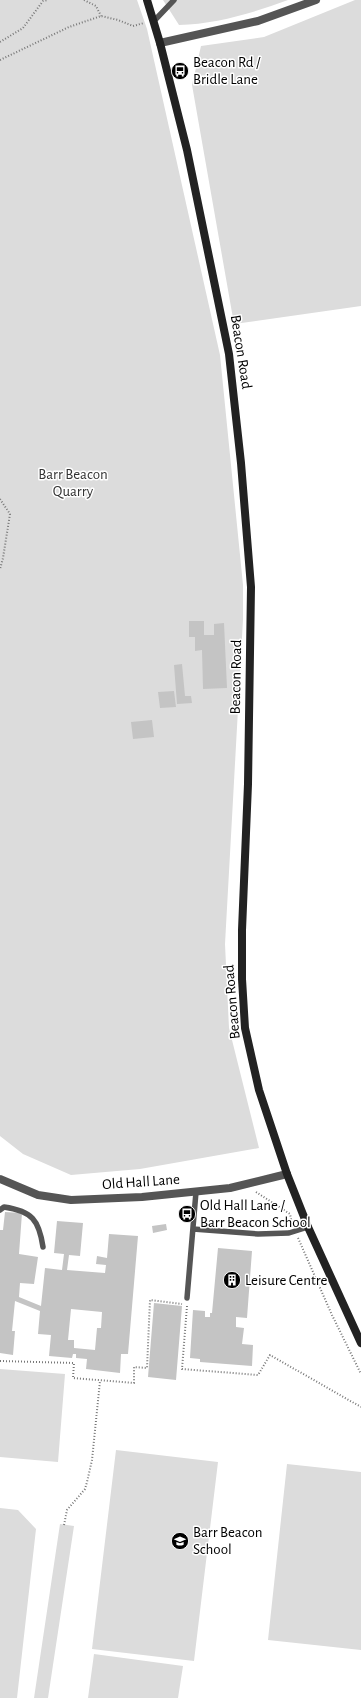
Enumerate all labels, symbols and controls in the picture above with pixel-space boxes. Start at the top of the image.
place label: Beacon Rd / Bridle Lane [193,55,261,87]
bus stop icon: Beacon Rd / Bridle Lane [170,61,190,81]
street label: Beacon Road [228,314,254,390]
park label: Barr Beacon Quarry [38,467,108,499]
street label: Beacon Road [228,639,244,715]
street label: Beacon Road [221,964,243,1040]
street label: Old Hall Lane [102,1172,180,1192]
place label: Old Hall Lane / Barr Beacon School [200,1198,311,1230]
bus stop icon: Old Hall Lane / Barr Beacon School [177,1204,197,1224]
building icon: Leisure Centre [222,1270,242,1290]
place label: Leisure Centre [245,1273,328,1288]
place label: Barr Beacon School [193,1525,262,1557]
school or university icon: Barr Beacon School [170,1531,190,1551]

